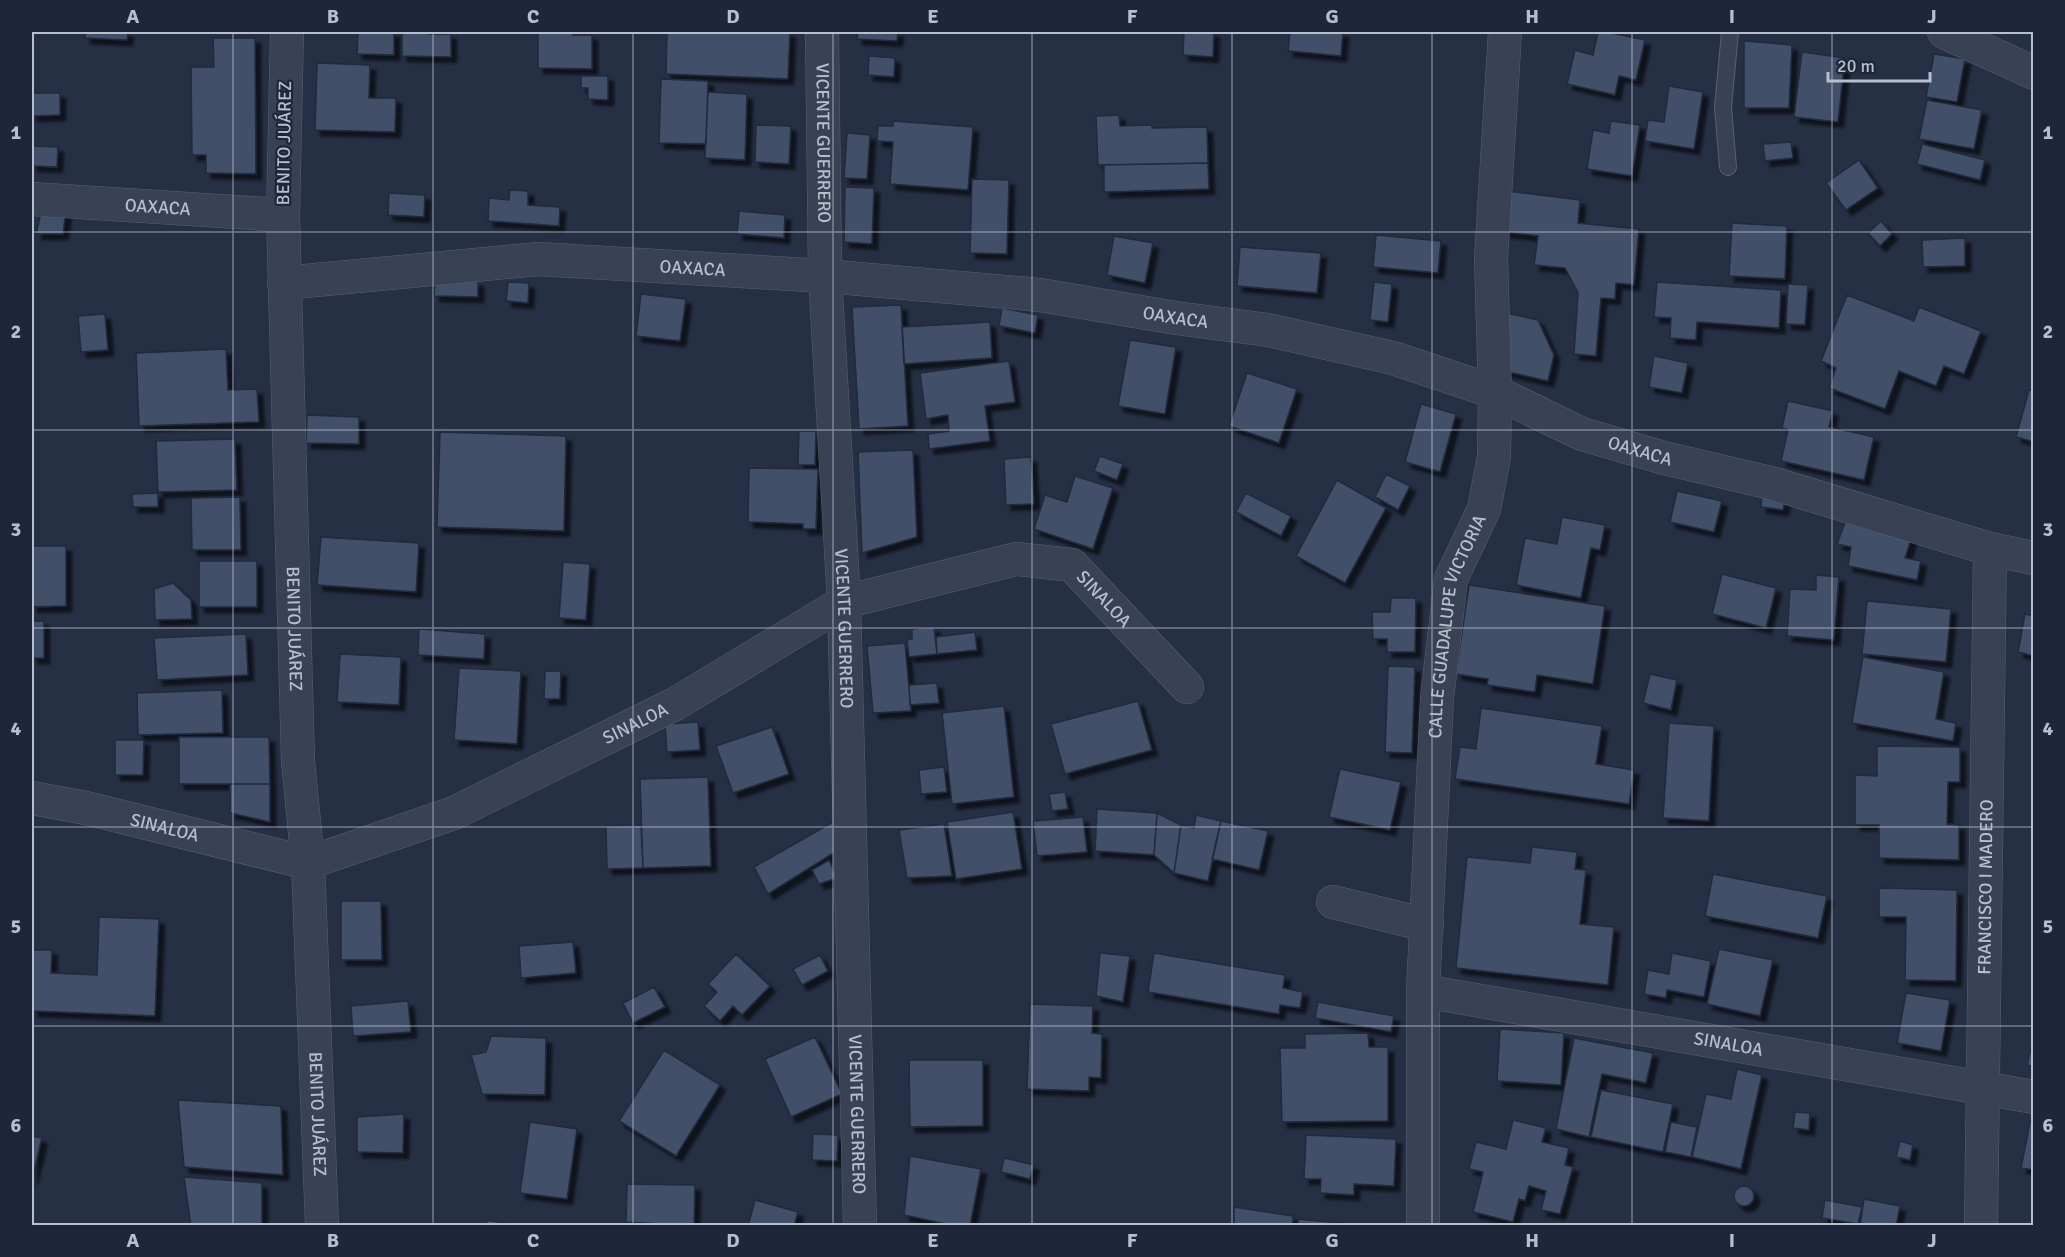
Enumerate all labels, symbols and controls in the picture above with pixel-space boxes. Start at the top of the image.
text: A [127,4,140,29]
text: B [327,4,339,29]
text: C [527,4,539,29]
text: D [726,4,740,29]
text: E [927,4,939,29]
text: F [1127,4,1138,29]
text: G [1325,4,1339,29]
text: H [1525,4,1539,29]
text: I [1729,4,1735,29]
text: J [1927,4,1937,29]
scale bar [1828,45,1930,83]
text: 20 m [1837,55,1875,77]
street label: VICENTE GUERRERO [811,63,835,223]
street label: BENITO JUÁREZ [272,80,296,206]
text: 1 [11,120,22,145]
text: 1 [2043,120,2054,145]
street label: OAXACA [124,194,191,220]
street label: OAXACA [659,255,726,281]
street label: OAXACA [1141,302,1210,333]
text: 2 [11,319,21,344]
text: 2 [2043,319,2053,344]
street label: OAXACA [1605,431,1674,471]
street label: CALLE GUADALUPE VICTORIA [1424,511,1491,739]
text: 3 [11,517,21,542]
text: 3 [2043,517,2053,542]
street label: VICENTE GUERRERO [830,548,858,709]
street label: BENITO JUÁREZ [282,566,307,691]
street label: SINALOA [1072,566,1136,632]
street label: SINALOA [599,698,672,749]
text: 4 [11,716,22,741]
text: 4 [2043,716,2054,741]
street label: FRANCISCO I MADERO [1973,799,1998,975]
street label: SINALOA [128,808,201,847]
text: 5 [11,914,21,939]
text: 5 [2043,914,2053,939]
street label: SINALOA [1692,1027,1765,1061]
street label: VICENTE GUERRERO [844,1034,870,1195]
street label: BENITO JUÁREZ [304,1051,331,1177]
text: 6 [11,1113,22,1138]
text: 6 [2043,1113,2054,1138]
text: A [127,1228,140,1253]
text: B [327,1228,339,1253]
text: C [527,1228,539,1253]
text: D [726,1228,740,1253]
text: E [927,1228,939,1253]
text: F [1127,1228,1138,1253]
text: G [1325,1228,1339,1253]
text: H [1525,1228,1539,1253]
text: I [1729,1228,1735,1253]
text: J [1927,1228,1937,1253]

